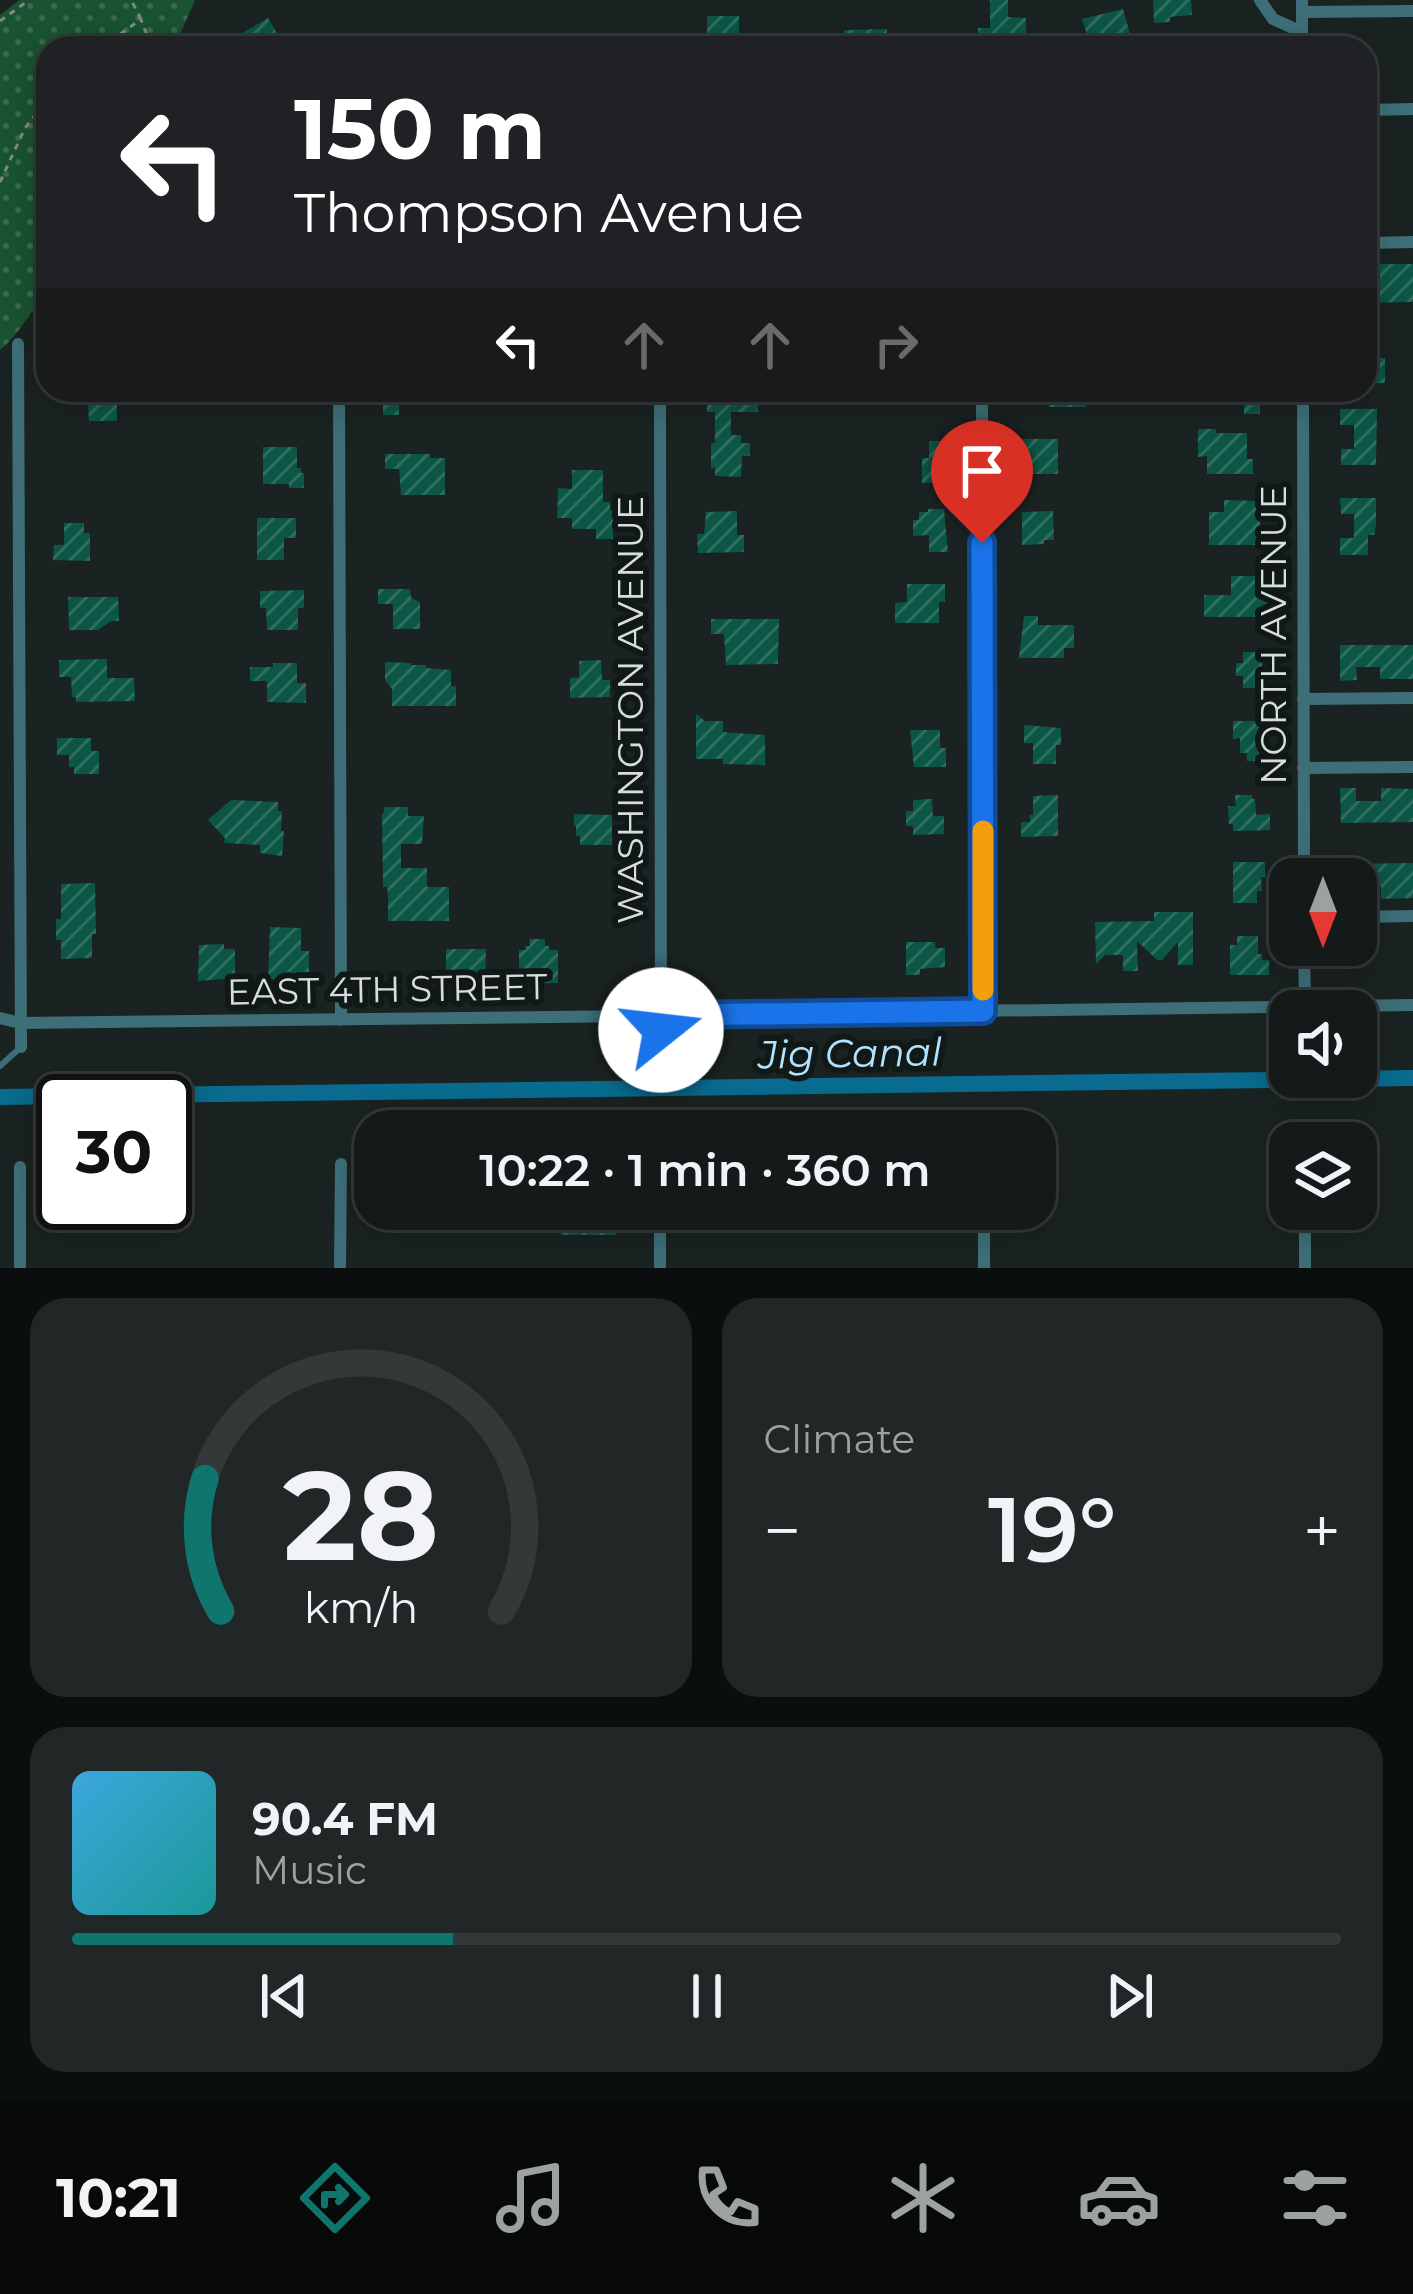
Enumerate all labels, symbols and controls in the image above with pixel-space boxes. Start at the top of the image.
text: 150 m [294,78,546,180]
icon: left [96,84,252,240]
text: Thompson Avenue [294,180,804,246]
icon: left [485,312,551,378]
icon: ahead [611,312,677,378]
icon: ahead [737,312,803,378]
icon: right [863,312,929,378]
pin [931,420,1033,543]
icon: arrive [949,438,1015,504]
street label: NORTH AVENUE [1251,485,1295,785]
street label: WASHINGTON AVENUE [608,496,652,924]
north arrow [1269,858,1377,966]
map controls [1269,858,1377,1230]
street label: EAST 4TH STREET [226,964,548,1014]
position arrow [598,967,724,1093]
button: sound [1269,990,1377,1098]
water label: Jig Canal [756,1027,943,1079]
speed limit sign: 30 [36,1074,192,1230]
button: layers [1269,1122,1377,1230]
text: 10:22 · 1 min · 360 m [479,1142,931,1197]
text: Climate [764,1415,915,1463]
text: 28 [283,1439,439,1591]
text: 19° [988,1475,1116,1585]
text: − [764,1490,801,1571]
text: + [1303,1490,1341,1571]
text: km/h [304,1580,418,1633]
text: 90.4 FM [252,1791,438,1846]
text: Music [252,1846,367,1894]
icon: previous [251,1963,317,2029]
icon: pause [674,1963,740,2029]
icon: next [1097,1963,1163,2029]
icon: directions [293,2156,377,2240]
icon: music [489,2156,573,2240]
icon: phone [685,2156,769,2240]
icon: climate [881,2156,965,2240]
icon: car [1077,2156,1161,2240]
icon: filters [1273,2156,1357,2240]
text: 10:21 [56,2165,181,2231]

